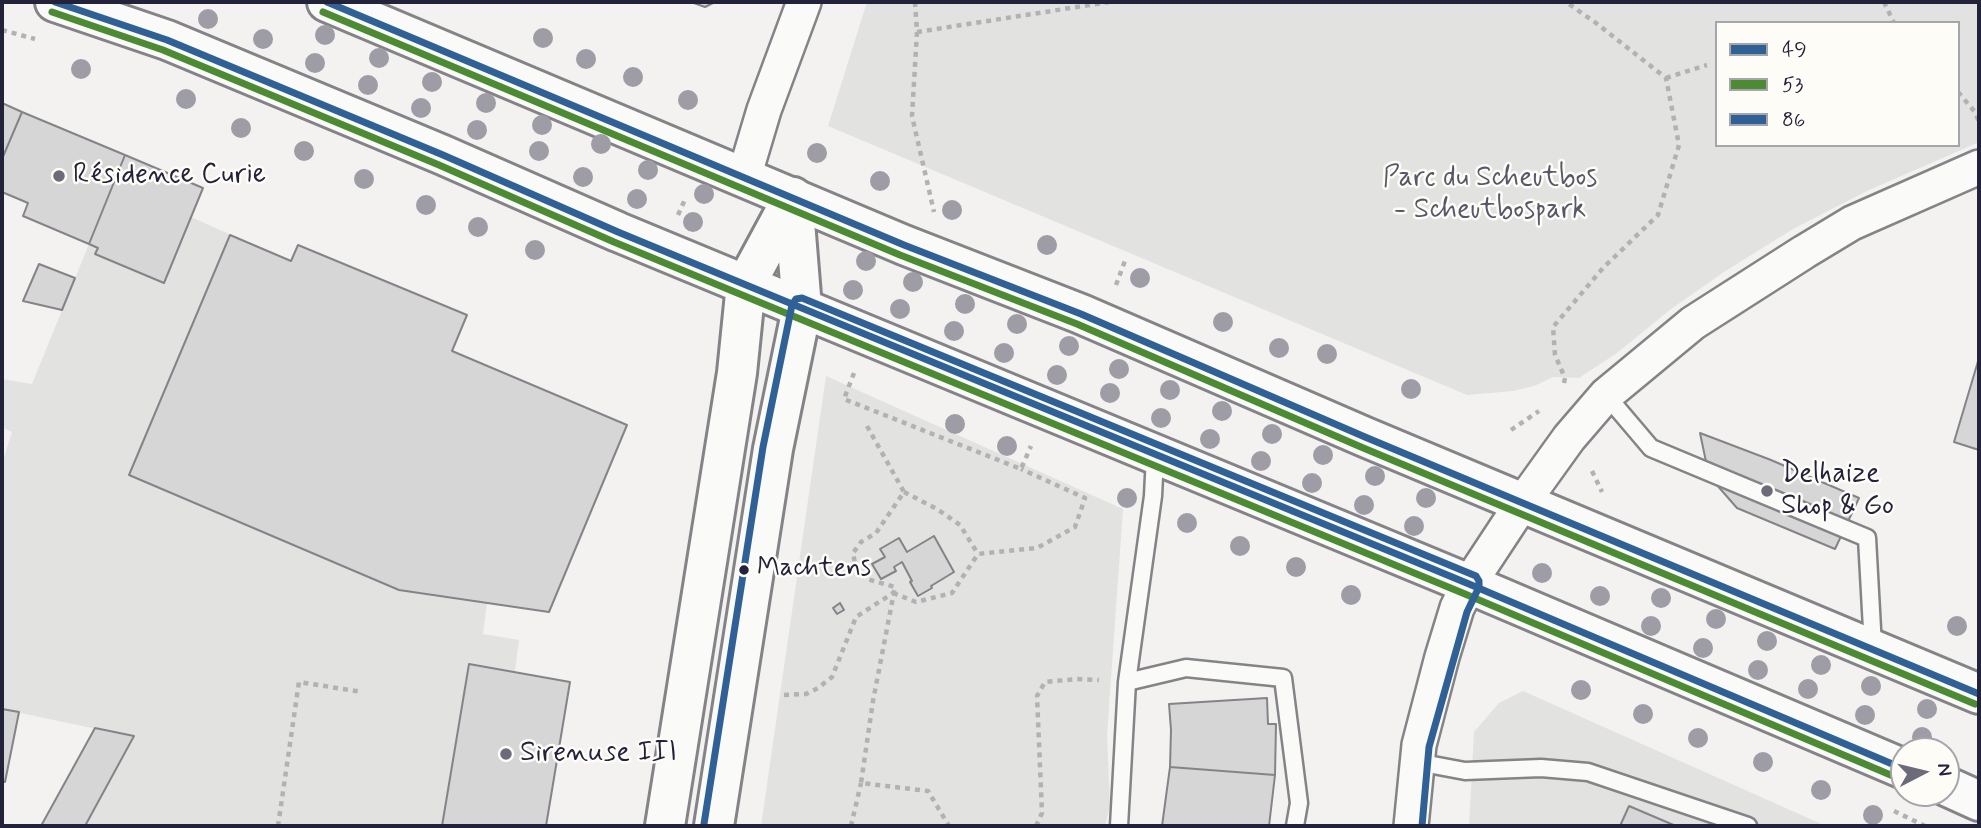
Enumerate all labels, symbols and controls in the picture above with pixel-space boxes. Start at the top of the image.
legend [1715,21,1960,147]
text: 49 [1782,36,1807,64]
text: 53 [1782,71,1803,99]
text: 86 [1782,106,1805,134]
place label: Résidence Curie [73,159,266,193]
park label: Parc du Scheutbos - Scheutbospark [1383,162,1597,228]
marker: Résidence Curie [51,168,67,184]
place label: Delhaize Shop & Go [1781,458,1894,524]
marker: Delhaize Shop & Go [1759,483,1775,499]
place label: Machtens [757,554,871,586]
marker: Machtens [737,563,751,577]
place label: Sirenuse III [520,737,677,771]
north arrow [1890,737,1960,807]
marker: Sirenuse III [498,746,514,762]
text: N [1931,762,1958,777]

